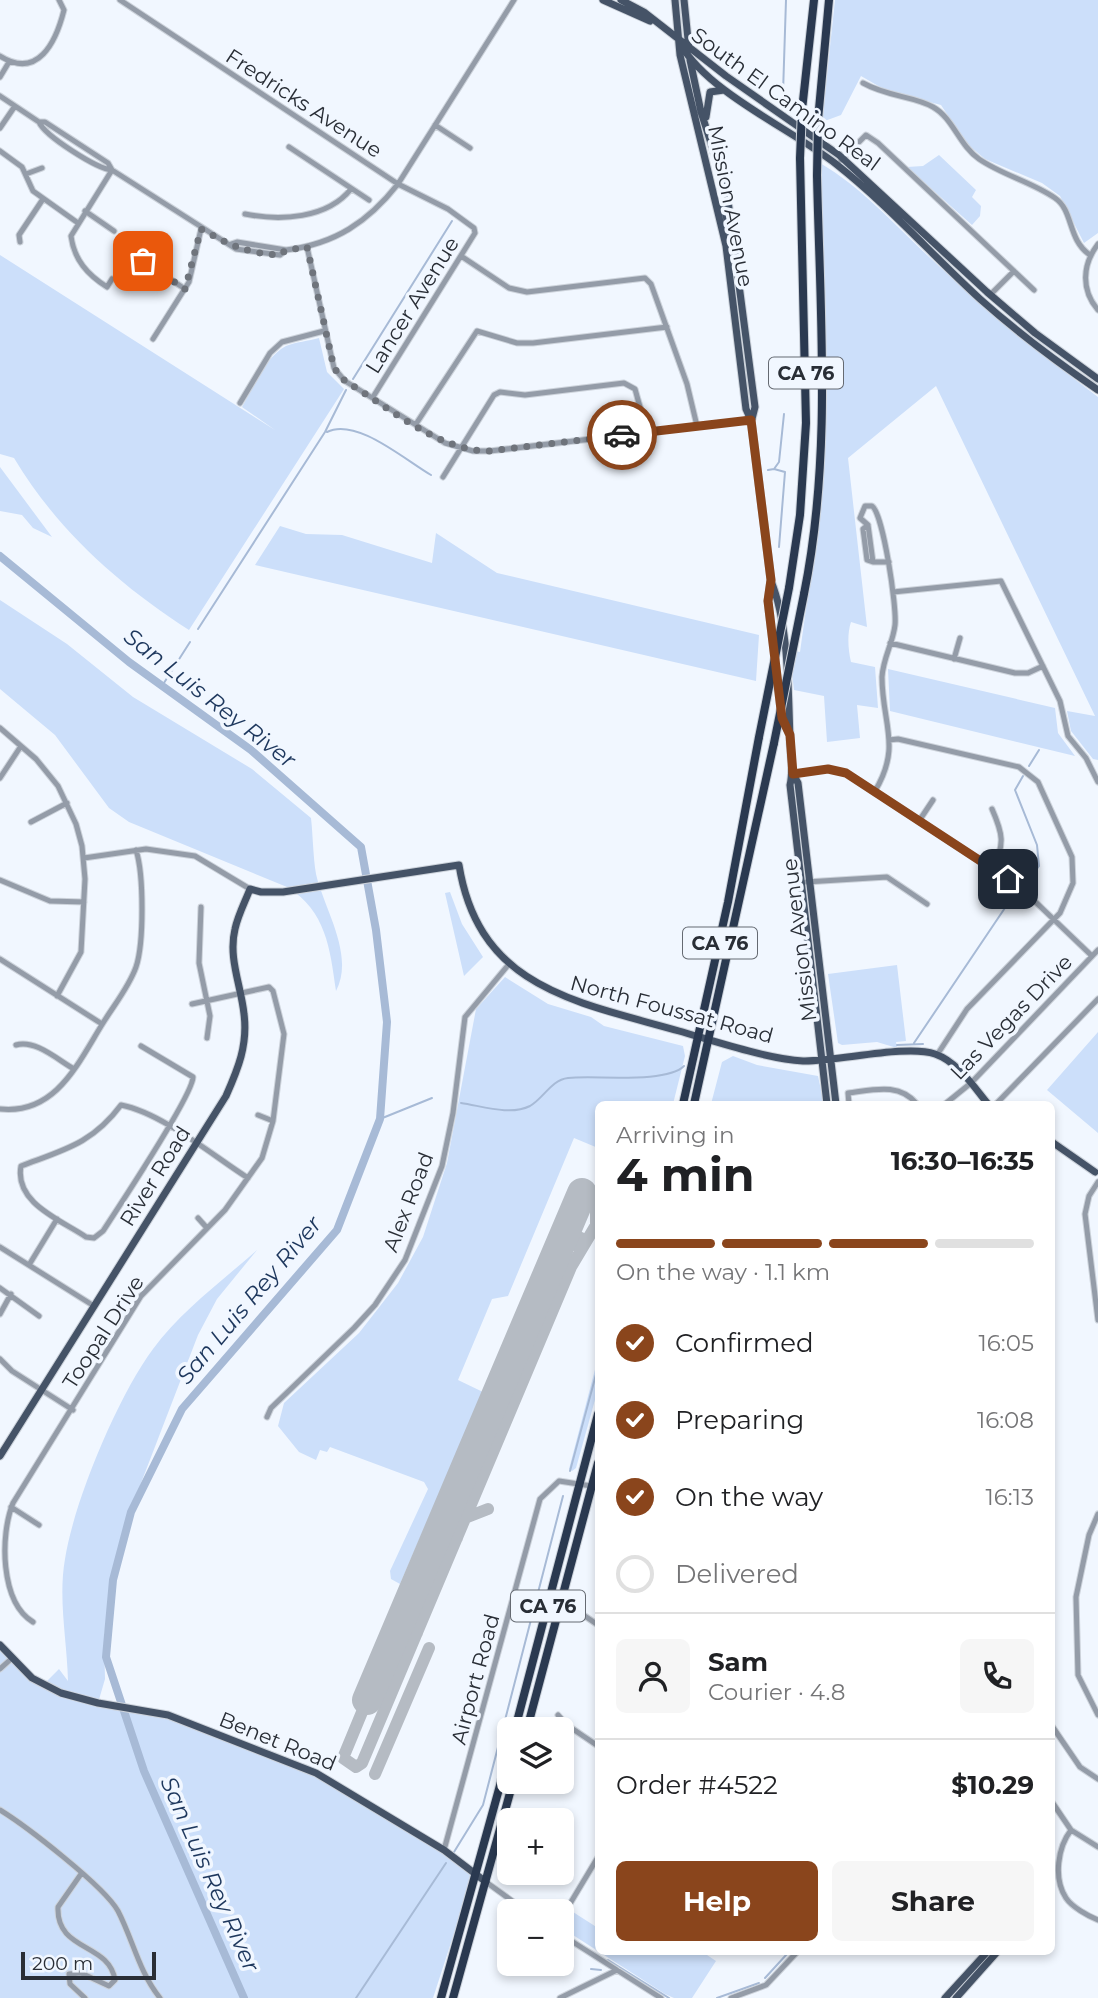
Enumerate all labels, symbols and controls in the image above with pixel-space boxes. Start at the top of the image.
street label: South El Camino Real [687,22,885,176]
street label: Fredricks Avenue [221,43,387,163]
street label: Mission Avenue [703,123,759,289]
pin [113,231,173,291]
street label: Lancer Avenue [360,232,464,378]
icon: bag [124,242,162,280]
road number: CA 76 [769,358,843,388]
courier [587,400,657,470]
icon: car [603,416,641,454]
water label: San Luis Rey River [118,622,302,774]
pin [978,849,1038,909]
street label: Mission Avenue [777,857,821,1023]
icon: home [989,860,1027,898]
road number: CA 76 [683,928,757,959]
street label: Las Vegas Drive [945,949,1077,1085]
street label: North Foussat Road [568,970,776,1048]
street label: River Road [114,1121,196,1231]
text: Arriving in [616,1121,735,1149]
text: 16:30–16:35 [891,1145,1034,1177]
text: 4 min [616,1146,755,1203]
street label: Alex Road [378,1149,438,1255]
water label: San Luis Rey River [171,1210,328,1390]
text: On the way · 1.1 km [616,1258,830,1286]
street label: Toopal Drive [57,1271,149,1393]
icon: check [616,1324,654,1362]
text: Confirmed [675,1327,814,1359]
text: 16:05 [979,1329,1034,1357]
icon: check [616,1401,654,1439]
text: Preparing [675,1404,804,1436]
text: 16:08 [977,1406,1034,1434]
icon: check [616,1478,654,1516]
text: On the way [675,1481,823,1513]
text: 16:13 [986,1483,1034,1511]
text: Delivered [675,1558,799,1590]
road number: CA 76 [511,1590,585,1622]
street label: Airport Road [446,1611,504,1747]
button: person [616,1639,690,1713]
button: phone [960,1639,1034,1713]
text: Sam [708,1646,768,1678]
text: Courier · 4.8 [708,1678,845,1706]
street label: Benet Road [216,1706,340,1776]
map controls [497,1717,574,1976]
button: layers [497,1717,574,1794]
text: Order #4522 [616,1769,778,1801]
text: $10.29 [951,1769,1034,1801]
water label: San Luis Rey River [154,1772,266,1977]
button: + [497,1808,574,1885]
button: Help [616,1861,818,1941]
button: Share [832,1861,1034,1941]
button: − [497,1899,574,1976]
scale bar [21,1949,156,1981]
text: 200 m [32,1952,93,1975]

